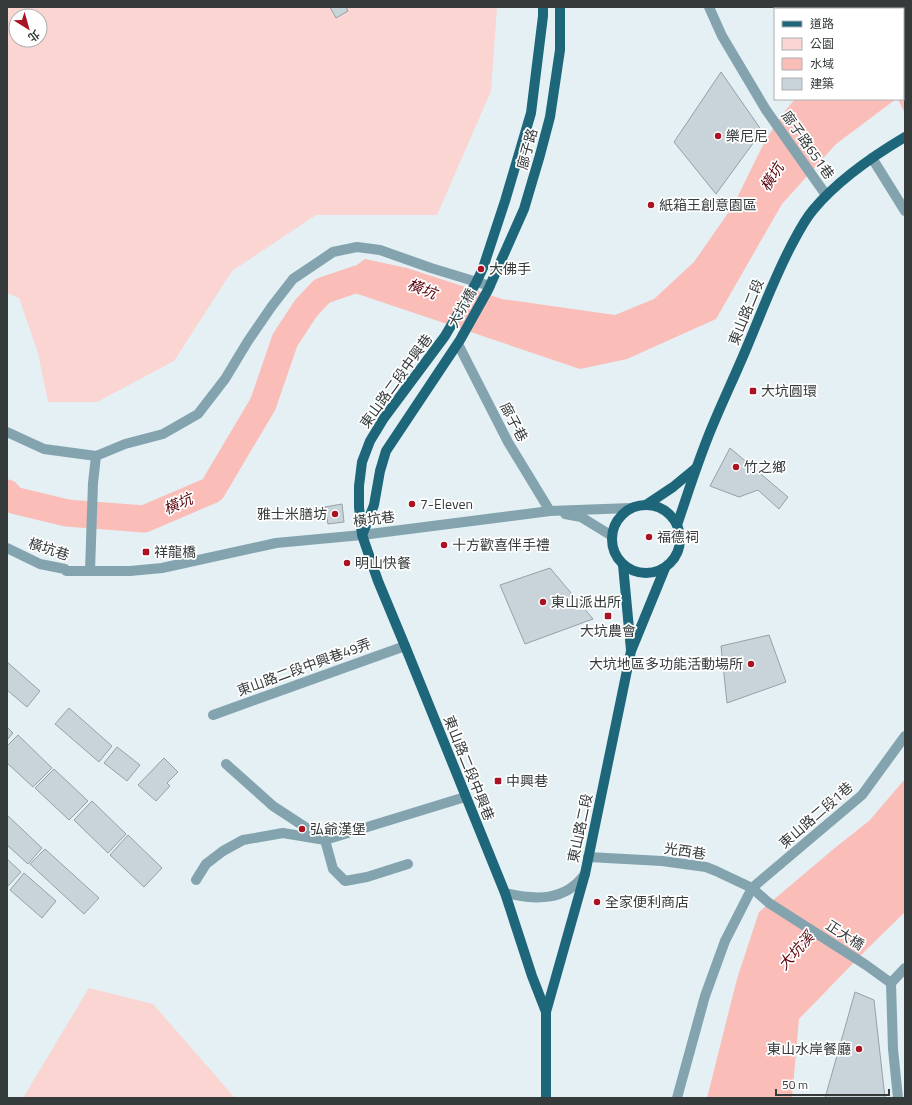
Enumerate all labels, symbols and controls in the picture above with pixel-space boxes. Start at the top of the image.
north arrow [8,8,48,48]
legend [774,8,904,100]
text: 道路 [810,14,834,33]
text: 北 [25,26,43,46]
text: 公園 [810,34,834,53]
text: 水域 [810,54,834,73]
text: 建築 [810,74,834,93]
street label: 廍子路651巷 [777,106,840,183]
place label: 樂尼尼 [726,125,768,146]
street label: 廍子路 [511,126,542,172]
marker: 樂尼尼 [713,131,723,141]
water label: 橫坑 [754,156,790,196]
place label: 紙箱王創意園區 [659,194,757,215]
marker: 紙箱王創意園區 [646,200,656,210]
place label: 大佛手 [489,258,531,279]
marker: 大佛手 [476,264,486,274]
water label: 橫坑 [404,272,442,305]
street label: 東山路二段 [723,275,768,348]
street label: 大坑橋 [442,284,481,331]
street label: 東山路二段中興巷 [354,329,437,432]
place label: 大坑圓環 [761,380,817,401]
marker: 大坑圓環 [748,386,758,396]
street label: 廍子巷 [495,398,534,445]
place label: 竹之鄉 [744,456,786,477]
marker: 竹之鄉 [731,462,741,472]
water label: 橫坑 [159,486,198,520]
place label: 7-Eleven [420,493,473,514]
marker: 7-Eleven [407,499,417,509]
place label: 雅士米膳坊 [257,503,327,524]
street label: 橫坑巷 [352,506,396,531]
marker: 雅士米膳坊 [330,509,340,519]
place label: 福德祠 [657,526,699,547]
street label: 橫坑巷 [26,532,72,565]
marker: 福德祠 [644,532,654,542]
place label: 十方歡喜伴手禮 [452,534,550,555]
marker: 十方歡喜伴手禮 [439,540,449,550]
place label: 祥龍橋 [154,541,196,562]
marker: 祥龍橋 [141,547,151,557]
place label: 明山快餐 [355,552,411,573]
marker: 明山快餐 [342,558,352,568]
place label: 東山派出所 [551,591,621,612]
marker: 東山派出所 [538,597,548,607]
marker: 大坑農會 [603,611,613,621]
place label: 大坑農會 [580,620,636,641]
street label: 東山路二段中興巷49弄 [234,632,374,701]
place label: 大坑地區多功能活動場所 [589,653,743,674]
marker: 大坑地區多功能活動場所 [746,659,756,669]
street label: 東山路二段中興巷 [439,712,500,824]
place label: 中興巷 [506,770,548,791]
marker: 中興巷 [493,776,503,786]
street label: 東山路二段1巷 [774,777,857,853]
street label: 東山路二段 [562,791,597,864]
place label: 弘爺漢堡 [310,818,366,839]
marker: 弘爺漢堡 [297,824,307,834]
street label: 光西巷 [663,837,707,864]
place label: 全家便利商店 [605,891,689,912]
marker: 全家便利商店 [592,897,602,907]
street label: 正大橋 [822,914,869,955]
water label: 大坑溪 [772,925,821,975]
place label: 東山水岸餐廳 [767,1038,851,1059]
marker: 東山水岸餐廳 [854,1044,864,1054]
scale bar [776,1071,889,1097]
text: 50 m [782,1075,808,1094]

